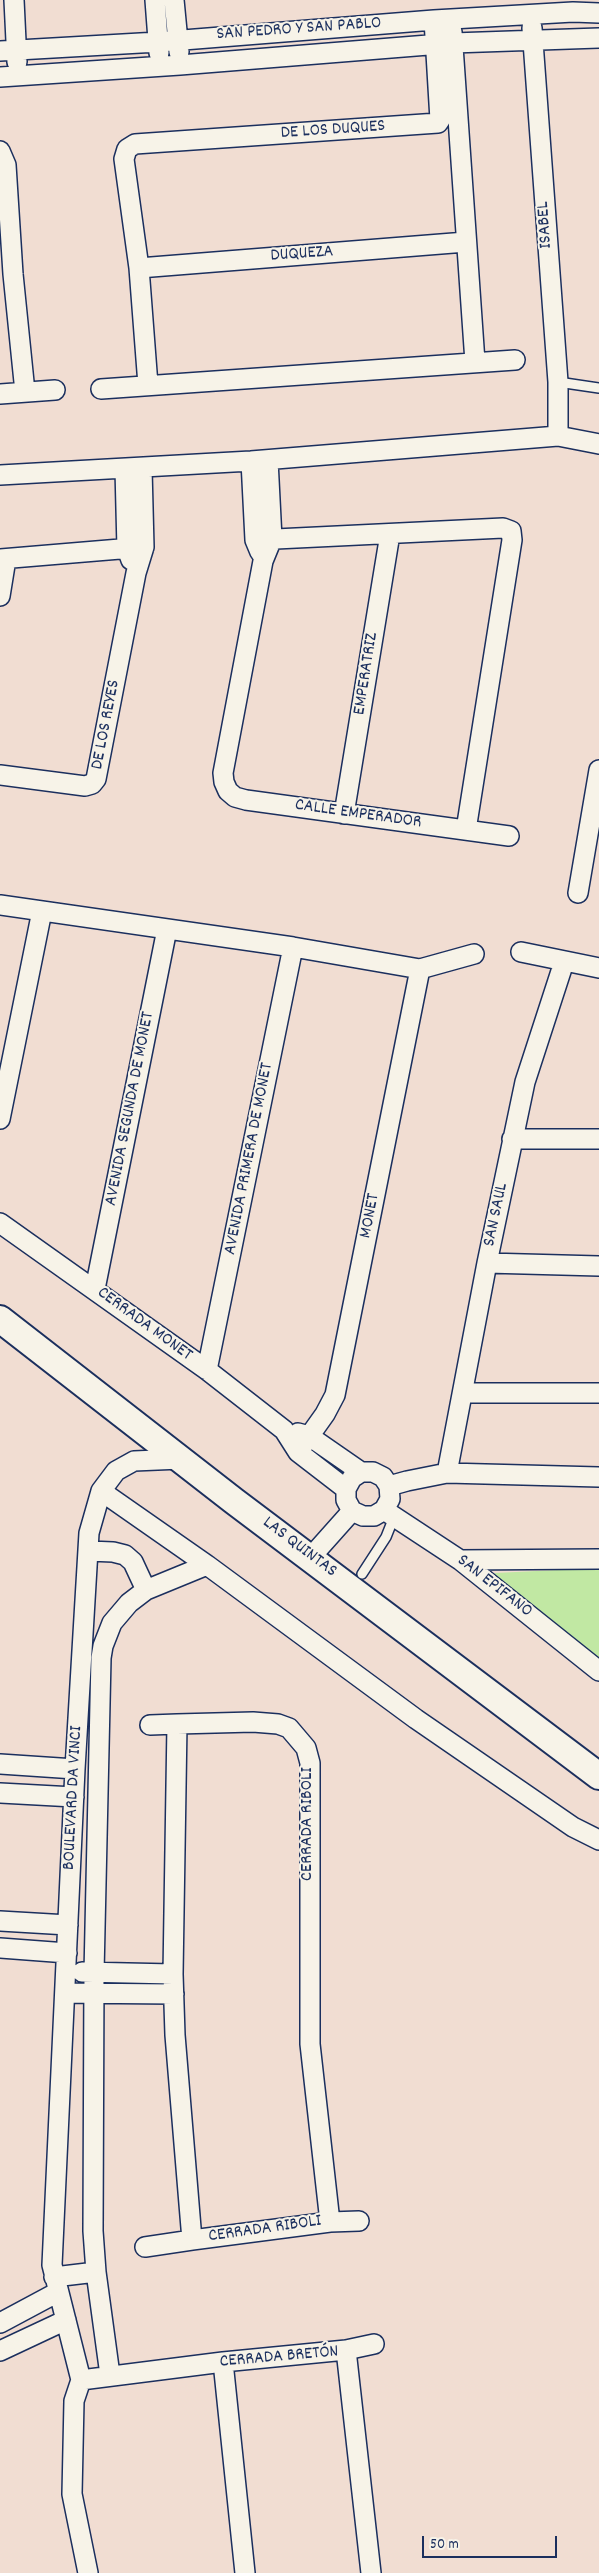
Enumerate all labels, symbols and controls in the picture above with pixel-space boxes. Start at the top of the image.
street label: SAN PEDRO Y SAN PABLO [216,13,382,47]
street label: DE LOS DUQUES [280,117,386,145]
street label: ISABEL [534,201,558,249]
street label: DUQUEZA [270,242,334,268]
street label: EMPERATRIZ [350,631,384,717]
street label: DE LOS REYES [88,678,126,772]
street label: CALLE EMPERADOR [293,795,423,835]
street label: AVENIDA SEGUNDA DE MONET [102,1010,160,1208]
street label: AVENIDA PRIMERA DE MONET [221,1061,279,1257]
street label: SAN SAUL [480,1181,514,1249]
street label: MONET [356,1192,386,1240]
street label: CERRADA MONET [92,1283,196,1367]
street label: LAS QUINTAS [257,1513,341,1583]
street label: SAN EPIFANO [452,1551,536,1623]
street label: BOULEVARD DA VINCI [59,1725,89,1871]
street label: CERRADA RIBOLI [298,1767,320,1881]
street label: CERRADA RIBOLI [207,2211,323,2249]
street label: CERRADA BRETÓN [219,2342,339,2374]
scale bar [424,2526,559,2558]
text: 50 m [430,2534,459,2556]

